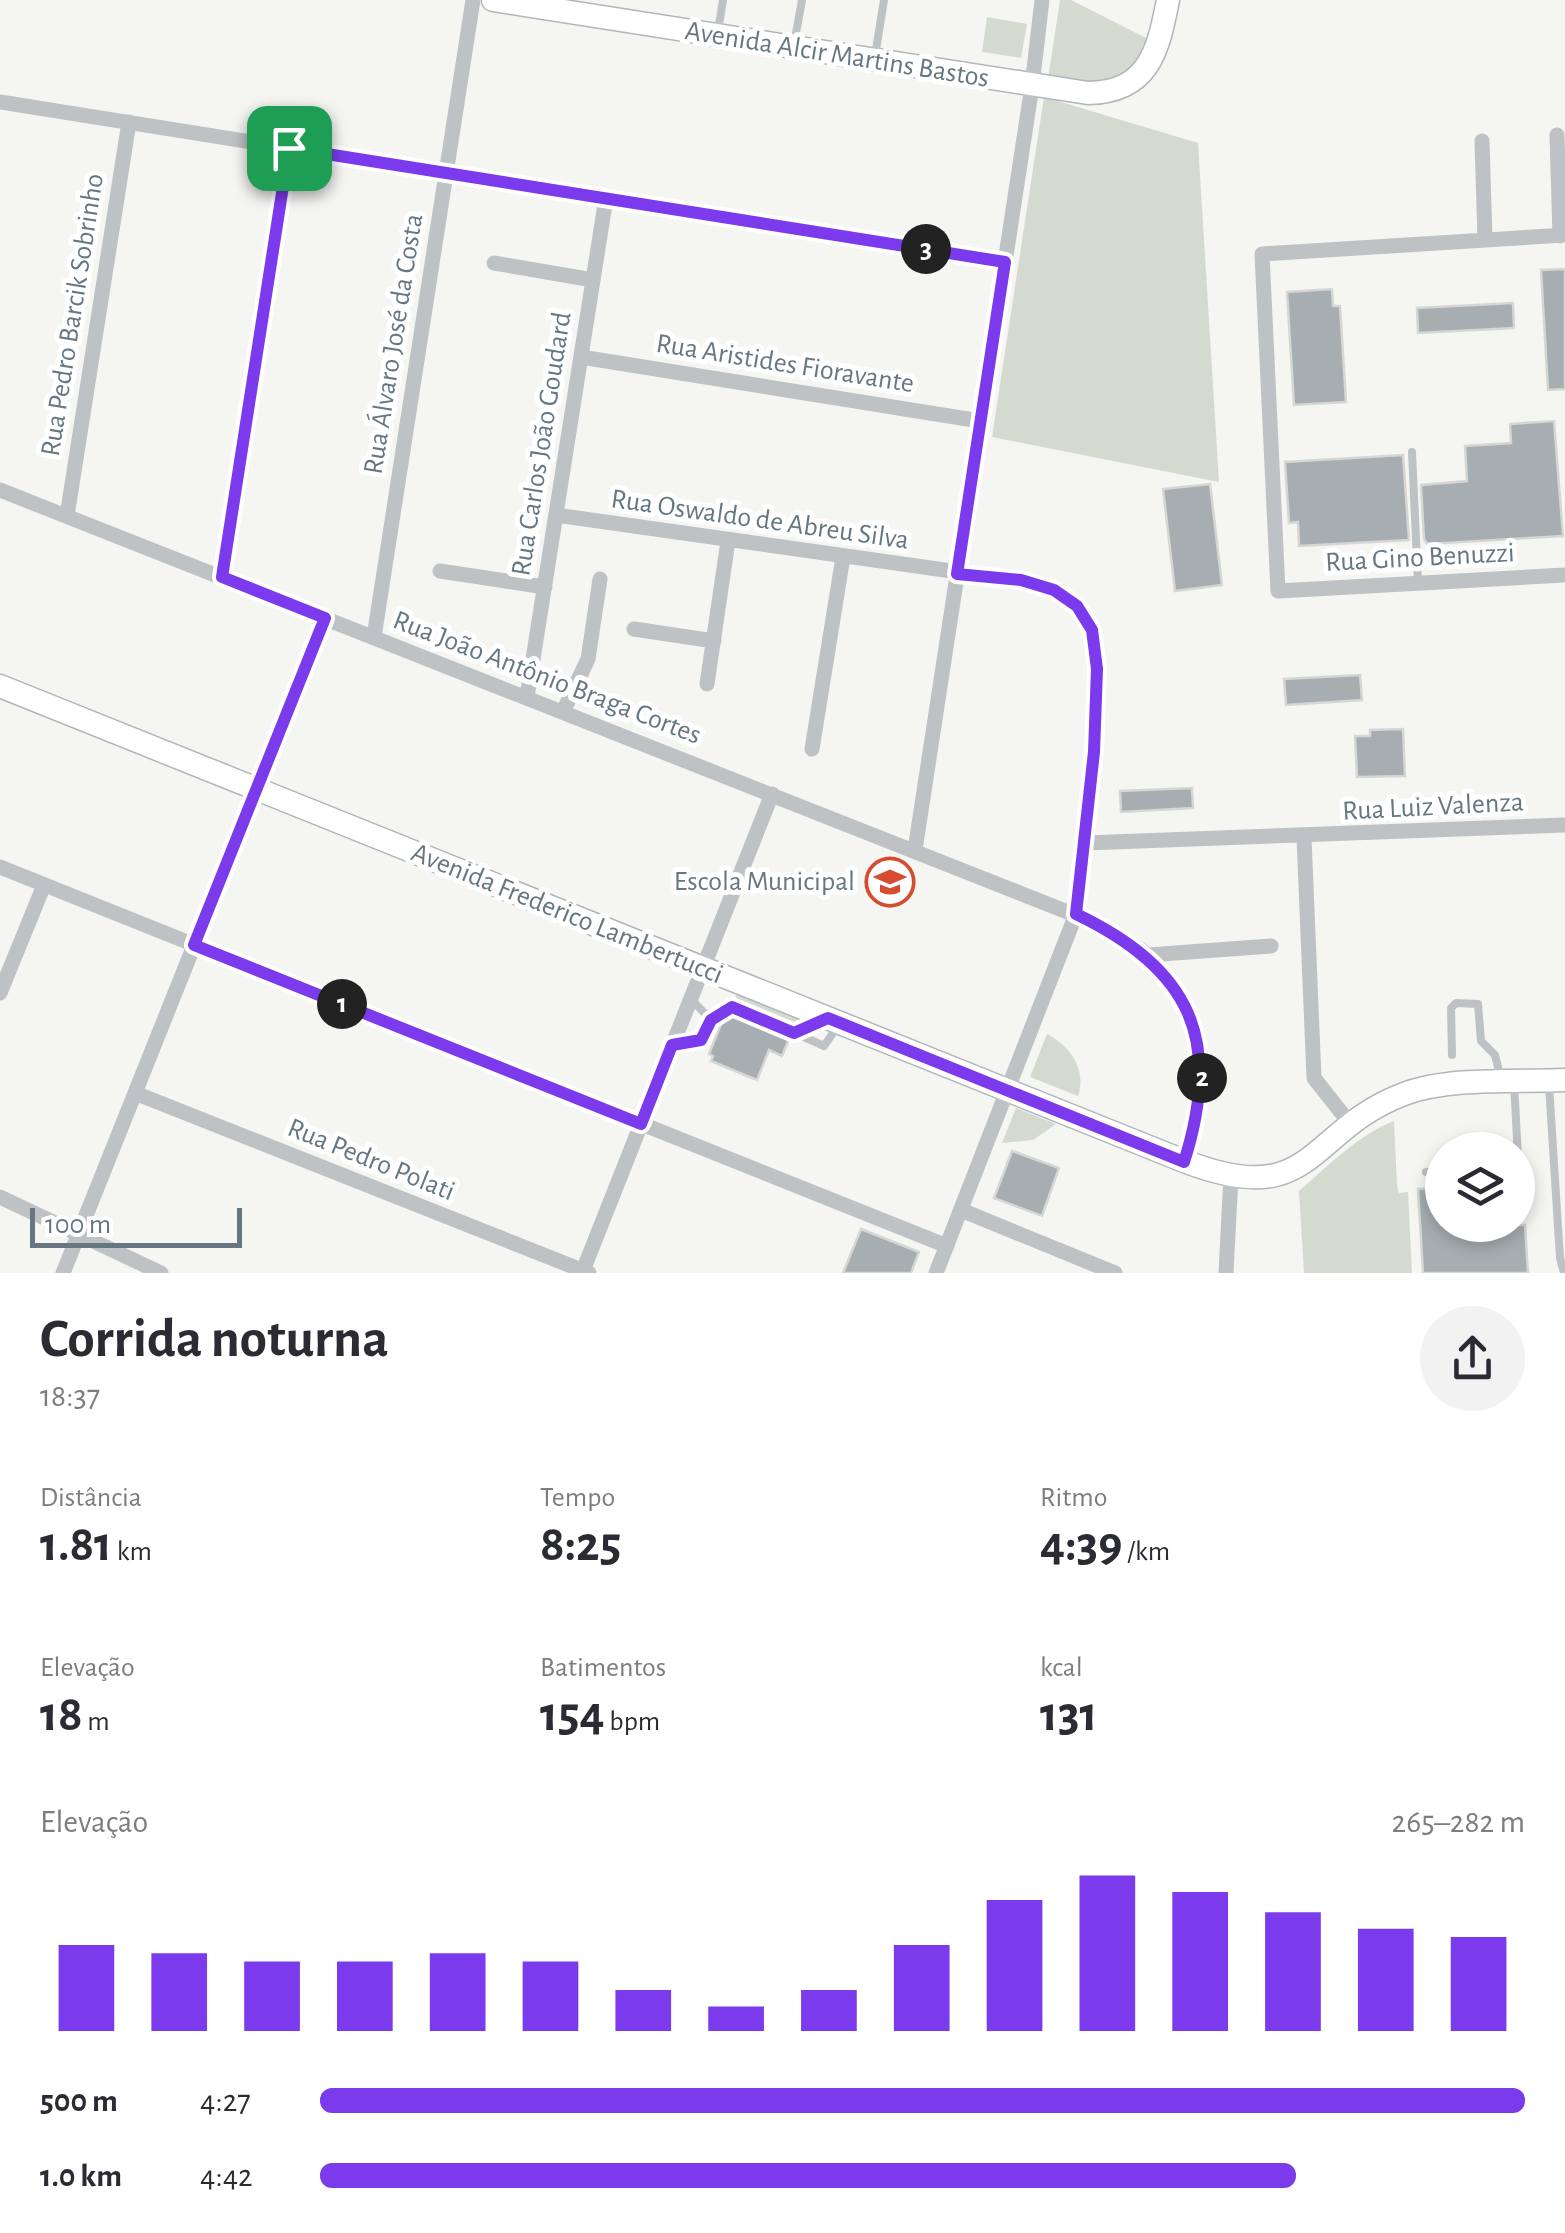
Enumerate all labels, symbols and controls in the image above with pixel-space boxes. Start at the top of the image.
street label: Avenida Alcir Martins Bastos [683,17,991,93]
pin [247,106,332,191]
icon: arrive [262,121,317,176]
street label: Rua Pedro Barcik Sobrinho [37,172,109,458]
street label: Rua Álvaro José da Costa [357,211,428,476]
pin: 3 [901,224,951,274]
text: 3 [920,235,932,263]
street label: Rua Carlos João Goudard [507,310,577,578]
street label: Rua Aristides Fioravante [654,330,916,398]
street label: Rua Oswaldo de Abreu Silva [609,485,911,555]
street label: Rua Gino Benuzzi [1325,539,1515,577]
street label: Rua João Antônio Braga Cortes [389,606,705,750]
street label: Rua Luiz Valenza [1342,788,1524,826]
street label: Avenida Frederico Lambertucci [407,839,727,989]
school or university icon: Escola Municipal [864,856,916,908]
place label: Escola Municipal [674,868,855,896]
pin: 1 [317,979,367,1029]
text: 1 [337,990,347,1018]
pin: 2 [1177,1053,1227,1103]
text: 2 [1195,1064,1209,1092]
street label: Rua Pedro Polati [283,1114,459,1206]
map controls [1425,1132,1535,1242]
button: layers [1425,1132,1535,1242]
scale bar [30,1203,242,1248]
text: 100 m [45,1211,111,1239]
button: share [1420,1306,1525,1411]
text: Corrida noturna [40,1312,389,1367]
text: 18:37 [40,1380,100,1412]
text: Distância [40,1484,142,1512]
text: Tempo [540,1484,615,1512]
text: Ritmo [1040,1484,1107,1512]
text: 1.81 [40,1520,112,1570]
text: 8:25 [540,1520,621,1570]
text: 4:39 [1040,1520,1122,1570]
text: km [112,1538,152,1566]
text: /km [1122,1538,1170,1566]
text: Elevação [40,1654,135,1682]
text: Batimentos [540,1654,666,1682]
text: kcal [1040,1654,1083,1682]
text: 18 [40,1690,83,1740]
text: 154 [540,1690,605,1740]
text: 131 [1040,1690,1098,1740]
text: m [83,1708,110,1736]
text: bpm [605,1708,660,1736]
text: Elevação [40,1806,148,1838]
text: 265–282 m [1392,1806,1525,1838]
text: 500 m [40,2085,118,2117]
text: 4:27 [200,2085,251,2117]
text: 1.0 km [40,2160,122,2192]
text: 4:42 [200,2160,253,2192]

